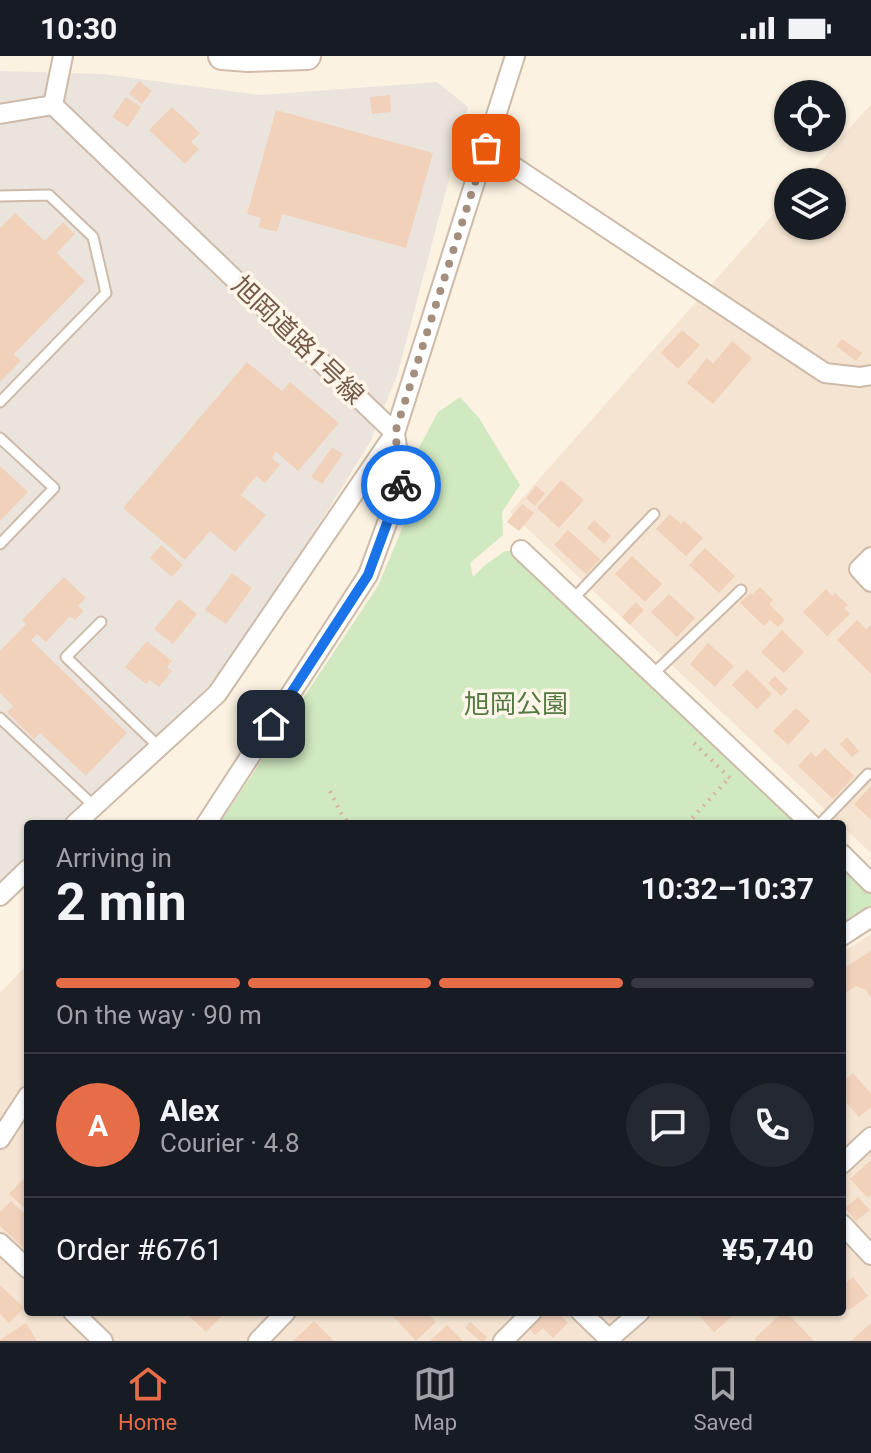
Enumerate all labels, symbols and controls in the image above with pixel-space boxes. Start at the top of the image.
text: 10:30 [40,11,117,46]
map controls [774,80,846,240]
button: locate [774,80,846,152]
pin [452,114,520,182]
icon: bag [464,126,508,170]
button: layers [774,168,846,240]
street label: 旭岡道路1号線 [226,270,370,410]
courier [361,445,441,525]
icon: bike [379,463,423,507]
park label: 旭岡公園 [464,689,568,719]
pin [237,690,305,758]
icon: home [249,702,293,746]
text: Arriving in [56,843,172,873]
text: 10:32–10:37 [640,871,814,906]
text: 2 min [56,872,187,933]
text: On the way · 90 m [56,1000,262,1030]
button: chat [626,1083,710,1167]
button: phone [730,1083,814,1167]
text: Alex [160,1093,220,1128]
text: A [88,1108,108,1143]
text: Courier · 4.8 [160,1128,300,1158]
text: Order #6761 [56,1232,223,1267]
text: ¥5,740 [722,1232,814,1267]
tab: Home [118,1362,177,1435]
tab: Map [413,1362,457,1435]
tab: Saved [693,1362,753,1435]

